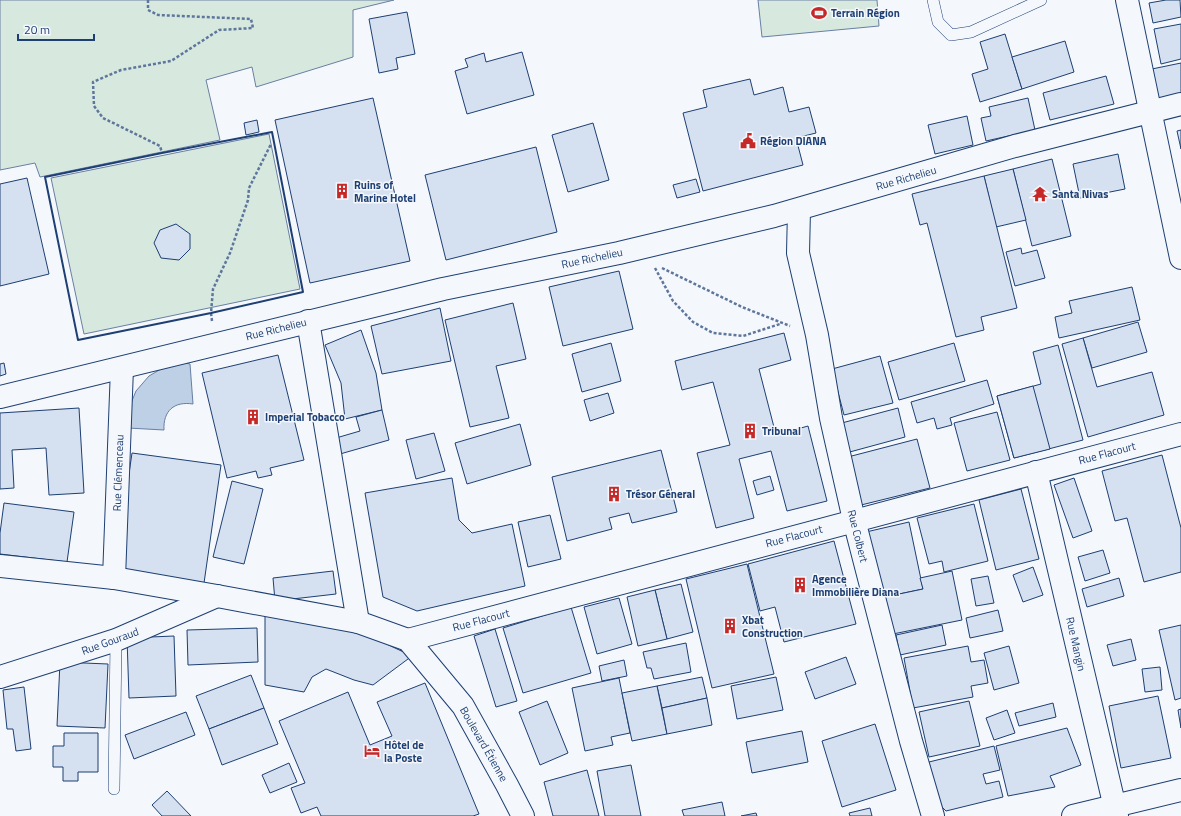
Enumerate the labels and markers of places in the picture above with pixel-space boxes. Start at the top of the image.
sports icon: Terrain Région [810,4,828,22]
place label: Terrain Région [831,5,900,21]
public building icon: Région DIANA [739,132,757,150]
place label: Région DIANA [760,133,827,149]
place label: Ruins of Marine Hotel [354,177,416,206]
building icon: Ruins of Marine Hotel [333,182,351,200]
temple icon: Santa Nivas [1031,185,1049,203]
place label: Santa Nivas [1052,186,1108,202]
building icon: Imperial Tobacco [244,408,262,426]
place label: Imperial Tobacco [265,409,345,425]
building icon: Tribunal [741,422,759,440]
place label: Tribunal [762,423,801,439]
building icon: Trésor Géneral [605,485,623,503]
place label: Trésor Géneral [626,486,695,502]
place label: Agence Immobilière Diana [812,571,899,600]
building icon: Agence Immobilière Diana [791,576,809,594]
place label: Xbat Construction [742,612,803,641]
building icon: Xbat Construction [721,617,739,635]
place label: Hôtel de la Poste [384,737,424,766]
hotel icon: Hôtel de la Poste [363,742,381,760]

